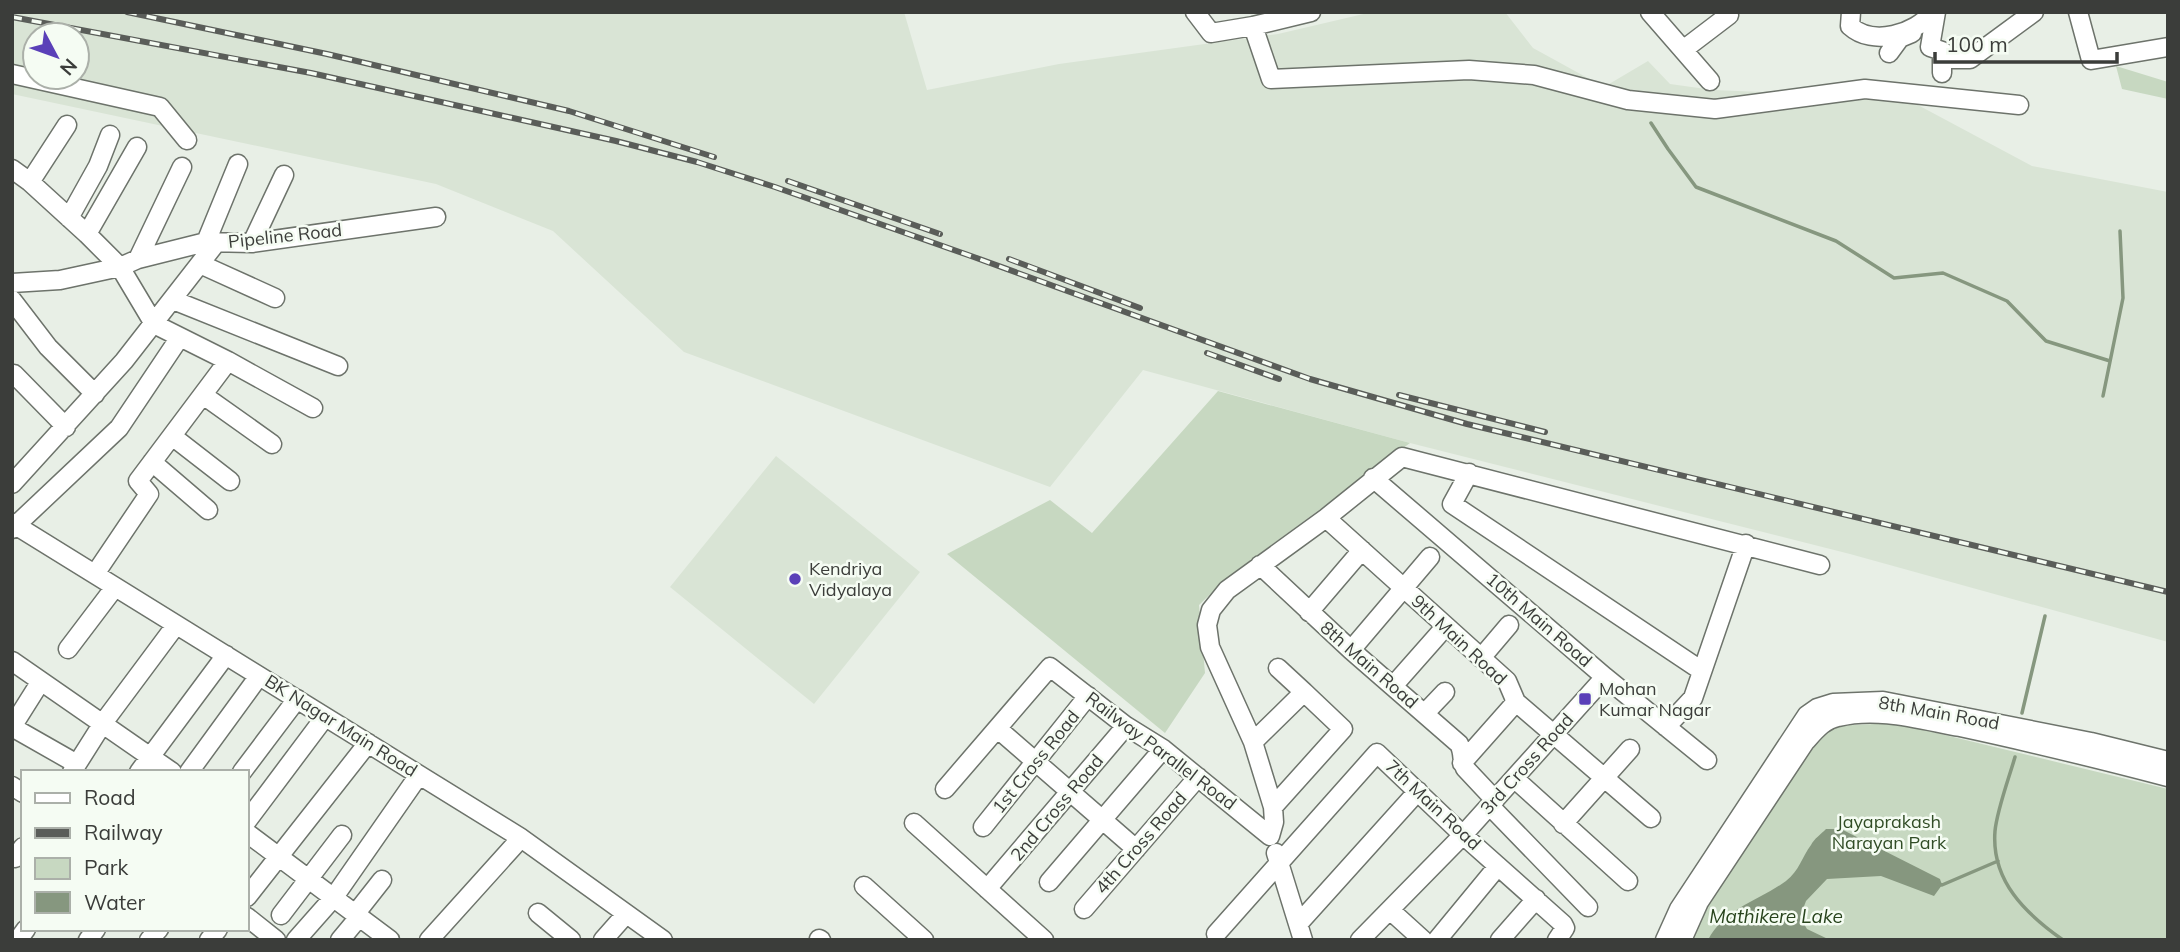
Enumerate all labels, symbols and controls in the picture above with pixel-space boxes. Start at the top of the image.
north arrow [21,21,91,91]
scale bar [1935,21,2117,65]
text: 100 m [1946,31,2008,57]
text: N [55,54,83,80]
street label: Pipeline Road [227,218,343,253]
place label: Kendriya Vidyalaya [809,557,892,601]
street label: 10th Main Road [1482,567,1597,672]
marker: Kendriya Vidyalaya [787,571,803,587]
street label: 9th Main Road [1407,590,1512,690]
street label: 8th Main Road [1316,616,1423,713]
street label: BK Nagar Main Road [261,669,422,782]
place label: Mohan Kumar Nagar [1599,677,1711,721]
street label: Railway Parallel Road [1081,686,1241,815]
marker: Mohan Kumar Nagar [1577,691,1593,707]
street label: 8th Main Road [1877,691,2001,734]
street label: 1st Cross Road [987,705,1084,818]
street label: 3rd Cross Road [1475,708,1578,819]
street label: 2nd Cross Road [1005,750,1108,866]
street label: 7th Main Road [1381,755,1486,855]
legend [21,770,248,931]
text: Road [84,784,135,810]
street label: 4th Cross Road [1090,787,1191,899]
park label: Jayaprakash Narayan Park [1832,810,1947,854]
text: Railway [84,819,163,845]
text: Park [84,854,128,880]
text: Water [84,889,145,915]
water label: Mathikere Lake [1709,904,1843,928]

